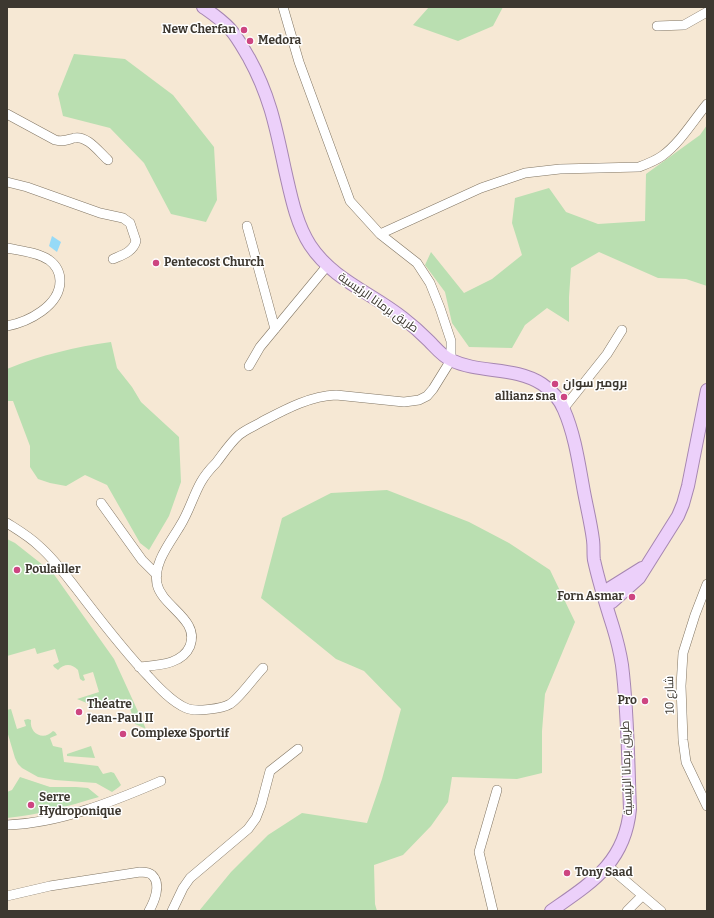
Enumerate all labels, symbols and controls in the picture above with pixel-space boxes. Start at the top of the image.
place label: New Cherfan [162,23,236,37]
marker: New Cherfan [239,25,249,35]
place label: Medora [258,34,301,48]
marker: Medora [245,36,255,46]
place label: Pentecost Church [164,256,264,270]
marker: Pentecost Church [151,258,161,268]
street label: طريق برمانا الرئيسية [335,270,421,336]
place label: برومير سوان [563,377,627,391]
marker: برومير سوان [550,379,560,389]
place label: allianz sna [495,390,556,404]
marker: allianz sna [559,392,569,402]
place label: Poulailler [25,563,81,577]
marker: Poulailler [12,565,22,575]
place label: Forn Asmar [557,590,624,604]
marker: Forn Asmar [627,592,637,602]
street label: شارع 10 [662,676,678,714]
place label: Pro [617,694,637,708]
marker: Pro [640,696,650,706]
place label: Théatre Jean-Paul II [87,698,153,726]
marker: Théatre Jean-Paul II [74,707,84,717]
street label: طريق برمانا الرئيسية [618,720,636,816]
place label: Complexe Sportif [131,727,229,741]
marker: Complexe Sportif [118,729,128,739]
place label: Serre Hydroponique [39,791,121,819]
marker: Serre Hydroponique [26,800,36,810]
place label: Tony Saad [575,866,633,880]
marker: Tony Saad [562,868,572,878]

